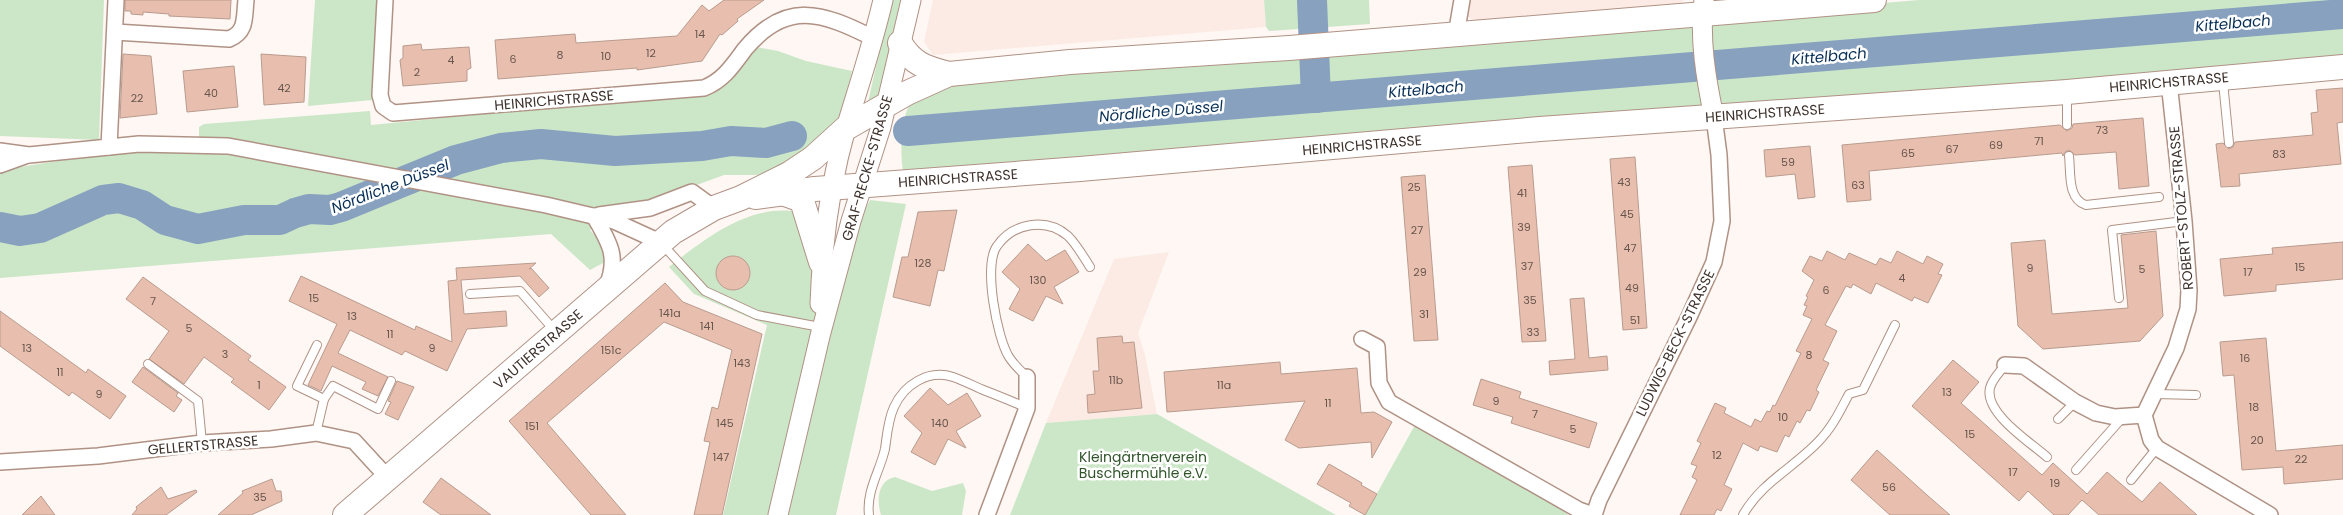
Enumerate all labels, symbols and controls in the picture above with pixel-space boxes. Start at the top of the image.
water label: Kittelbach [2194,9,2272,37]
house number: 14 [695,26,705,42]
water label: Kittelbach [1790,42,1868,70]
house number: 12 [646,45,656,61]
house number: 8 [557,47,564,63]
house number: 10 [601,48,611,64]
house number: 6 [510,51,517,67]
house number: 4 [448,52,455,68]
house number: 2 [414,64,420,80]
street label: HEINRICHSTRASSE [2108,67,2230,97]
water label: Kittelbach [1387,75,1465,103]
house number: 42 [277,80,291,96]
house number: 40 [204,85,218,101]
street label: HEINRICHSTRASSE [493,85,615,115]
house number: 22 [131,90,143,106]
street label: GRAF-RECKE-STRASSE [837,93,897,243]
water label: Nördliche Düssel [1098,95,1224,127]
street label: HEINRICHSTRASSE [1704,99,1826,127]
house number: 73 [2096,122,2108,138]
street label: ROBERT-STOLZ-STRASSE [2164,125,2198,291]
street label: HEINRICHSTRASSE [1301,130,1423,160]
house number: 71 [2034,133,2044,149]
house number: 69 [1989,137,2003,153]
house number: 67 [1946,141,1959,157]
house number: 65 [1901,145,1915,161]
house number: 83 [2272,146,2286,162]
water label: Nördliche Düssel [328,154,452,218]
house number: 59 [1781,154,1795,170]
street label: HEINRICHSTRASSE [897,164,1019,192]
house number: 43 [1617,174,1631,190]
house number: 63 [1851,177,1865,193]
house number: 25 [1407,179,1421,195]
house number: 41 [1517,185,1527,201]
house number: 45 [1620,206,1634,222]
house number: 39 [1517,219,1531,235]
house number: 27 [1411,222,1423,238]
house number: 47 [1624,240,1636,256]
house number: 128 [915,255,931,271]
house number: 37 [1521,258,1533,274]
house number: 15 [2295,259,2305,275]
house number: 9 [2027,260,2034,276]
house number: 5 [2139,261,2146,277]
house number: 29 [1413,264,1427,280]
house number: 17 [2243,264,2253,280]
street label: LUDWIG-BECK-STRASSE [1631,266,1719,420]
house number: 4 [1899,270,1906,286]
house number: 130 [1030,272,1047,288]
house number: 49 [1625,280,1639,296]
house number: 6 [1823,282,1830,298]
house number: 15 [309,290,319,306]
house number: 35 [1523,292,1537,308]
house number: 7 [150,293,156,309]
street label: VAUTIERSTRASSE [489,305,587,393]
house number: 141a [659,305,681,321]
house number: 31 [1419,306,1429,322]
house number: 13 [347,308,357,324]
house number: 51 [1630,312,1640,328]
house number: 141 [700,318,714,334]
house number: 5 [186,320,193,336]
house number: 33 [1527,324,1539,340]
house number: 11 [386,326,394,342]
house number: 13 [22,340,32,356]
house number: 9 [429,340,436,356]
house number: 151c [601,342,622,358]
house number: 3 [222,346,228,362]
house number: 8 [1806,347,1813,363]
house number: 16 [2240,350,2250,366]
house number: 143 [734,355,750,371]
house number: 11 [56,364,64,380]
house number: 11b [1109,372,1123,388]
house number: 1 [257,377,261,393]
house number: 11a [1217,377,1231,393]
house number: 13 [1942,384,1952,400]
house number: 9 [96,386,103,402]
house number: 9 [1493,393,1500,409]
house number: 11 [1324,395,1332,411]
house number: 18 [2249,399,2259,415]
house number: 7 [1532,406,1538,422]
house number: 10 [1778,409,1788,425]
house number: 145 [716,415,734,431]
house number: 140 [931,415,949,431]
house number: 151 [525,418,539,434]
house number: 5 [1570,421,1577,437]
house number: 15 [1965,426,1975,442]
street label: GELLERTSTRASSE [147,430,259,460]
house number: 20 [2250,432,2264,448]
park label: Kleingärtnerverein Buschermühle e.V. [1079,447,1207,483]
house number: 12 [1712,447,1722,463]
house number: 147 [713,449,729,465]
house number: 22 [2295,451,2307,467]
house number: 17 [2008,464,2018,480]
house number: 19 [2050,475,2060,491]
house number: 56 [1882,479,1896,495]
house number: 35 [253,489,267,505]

